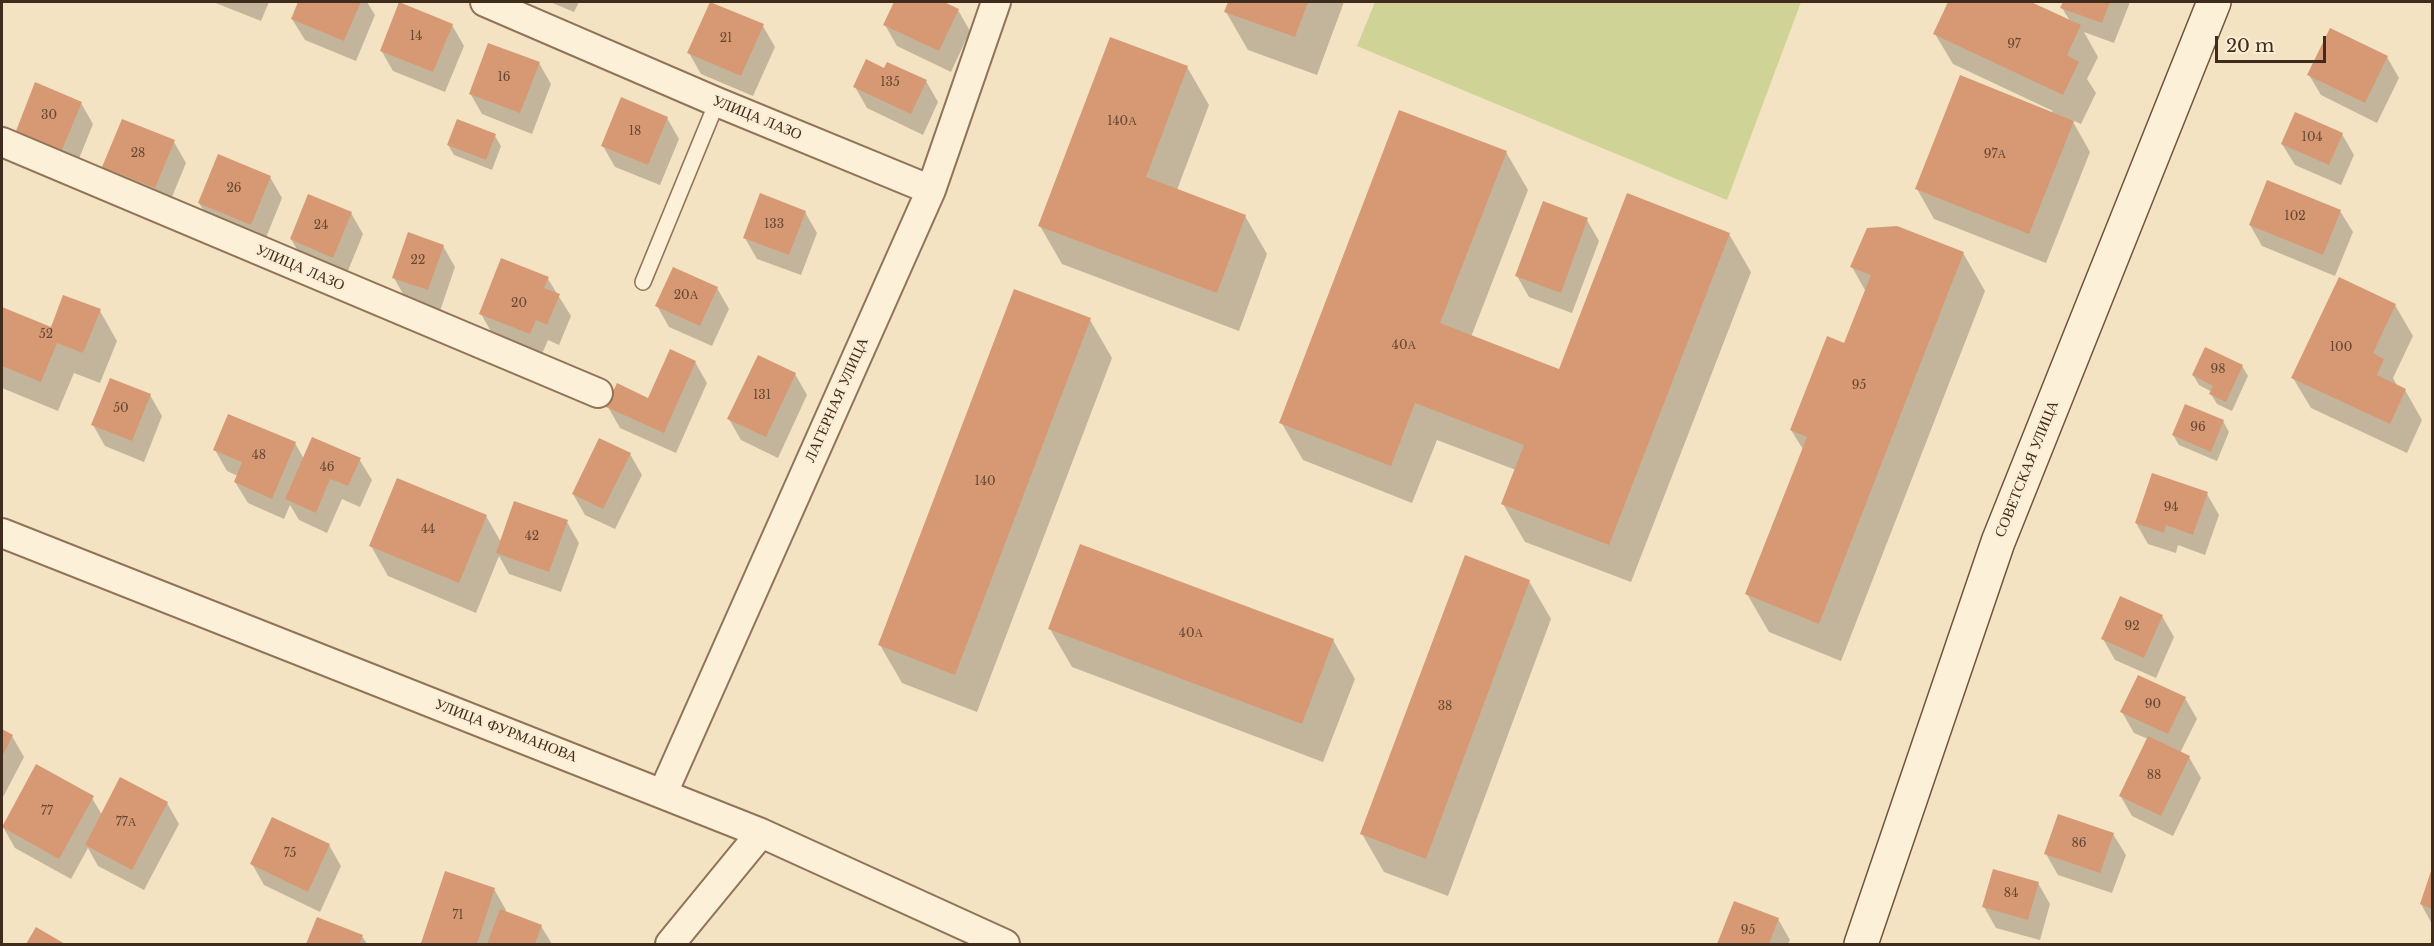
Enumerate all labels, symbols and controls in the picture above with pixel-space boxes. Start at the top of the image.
scale bar [2218,24,2329,62]
house number: 14 [410,30,422,44]
house number: 21 [720,32,732,46]
text: 20 m [2226,35,2274,57]
house number: 97 [2007,38,2021,52]
house number: 16 [497,71,511,85]
house number: 135 [880,76,900,90]
street label: УЛИЦА ЛАЗО [710,92,804,144]
house number: 30 [41,109,57,123]
house number: 140А [1107,115,1137,129]
house number: 18 [629,125,641,139]
house number: 104 [2302,131,2322,145]
house number: 28 [131,147,145,161]
house number: 97А [1984,148,2006,162]
house number: 26 [226,182,242,196]
house number: 102 [2284,210,2306,224]
house number: 133 [764,218,784,232]
house number: 24 [314,219,328,233]
street label: УЛИЦА ЛАЗО [253,241,347,295]
house number: 22 [411,254,425,268]
house number: 20А [674,289,698,303]
house number: 20 [511,297,527,311]
house number: 52 [39,328,53,342]
street label: ЛАГЕРНАЯ УЛИЦА [801,335,873,465]
house number: 40А [1392,339,1416,353]
house number: 100 [2330,341,2352,355]
house number: 98 [2211,363,2225,377]
house number: 95 [1852,379,1866,393]
house number: 131 [753,389,771,403]
street label: СОВЕТСКАЯ УЛИЦА [1991,398,2063,540]
house number: 50 [113,402,129,416]
house number: 96 [2190,421,2206,435]
house number: 48 [252,449,266,463]
house number: 46 [320,461,334,475]
house number: 140 [975,475,995,489]
house number: 94 [2164,501,2178,515]
house number: 44 [421,523,435,537]
house number: 42 [525,530,539,544]
house number: 92 [2124,620,2140,634]
house number: 40А [1179,627,1203,641]
street label: УЛИЦА ФУРМАНОВА [432,695,580,767]
house number: 90 [2145,698,2161,712]
house number: 38 [1438,700,1452,714]
house number: 88 [2147,769,2161,783]
house number: 77 [41,805,53,819]
house number: 77А [116,816,136,830]
house number: 86 [2072,837,2086,851]
house number: 75 [284,847,296,861]
house number: 84 [2004,887,2018,901]
house number: 71 [452,909,464,923]
house number: 95 [1741,924,1755,938]

